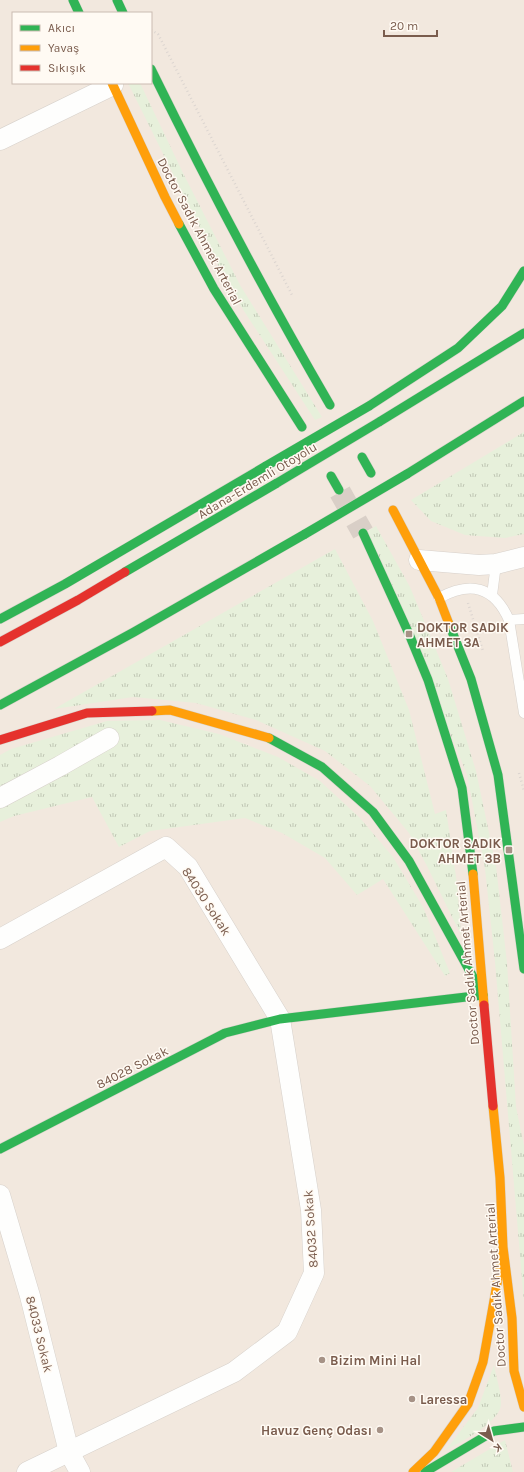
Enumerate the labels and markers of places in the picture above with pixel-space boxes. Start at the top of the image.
place label: DOKTOR SADIK AHMET 3A [417,620,509,650]
marker: DOKTOR SADIK AHMET 3A [404,629,414,639]
place label: DOKTOR SADIK AHMET 3B [409,836,501,866]
marker: DOKTOR SADIK AHMET 3B [504,845,514,855]
place label: Bizim Mini Hal [330,1353,421,1368]
marker: Bizim Mini Hal [317,1355,327,1365]
place label: Laressa [420,1392,467,1407]
marker: Laressa [407,1394,417,1404]
place label: Havuz Genç Odası [261,1423,372,1438]
marker: Havuz Genç Odası [375,1425,385,1435]

